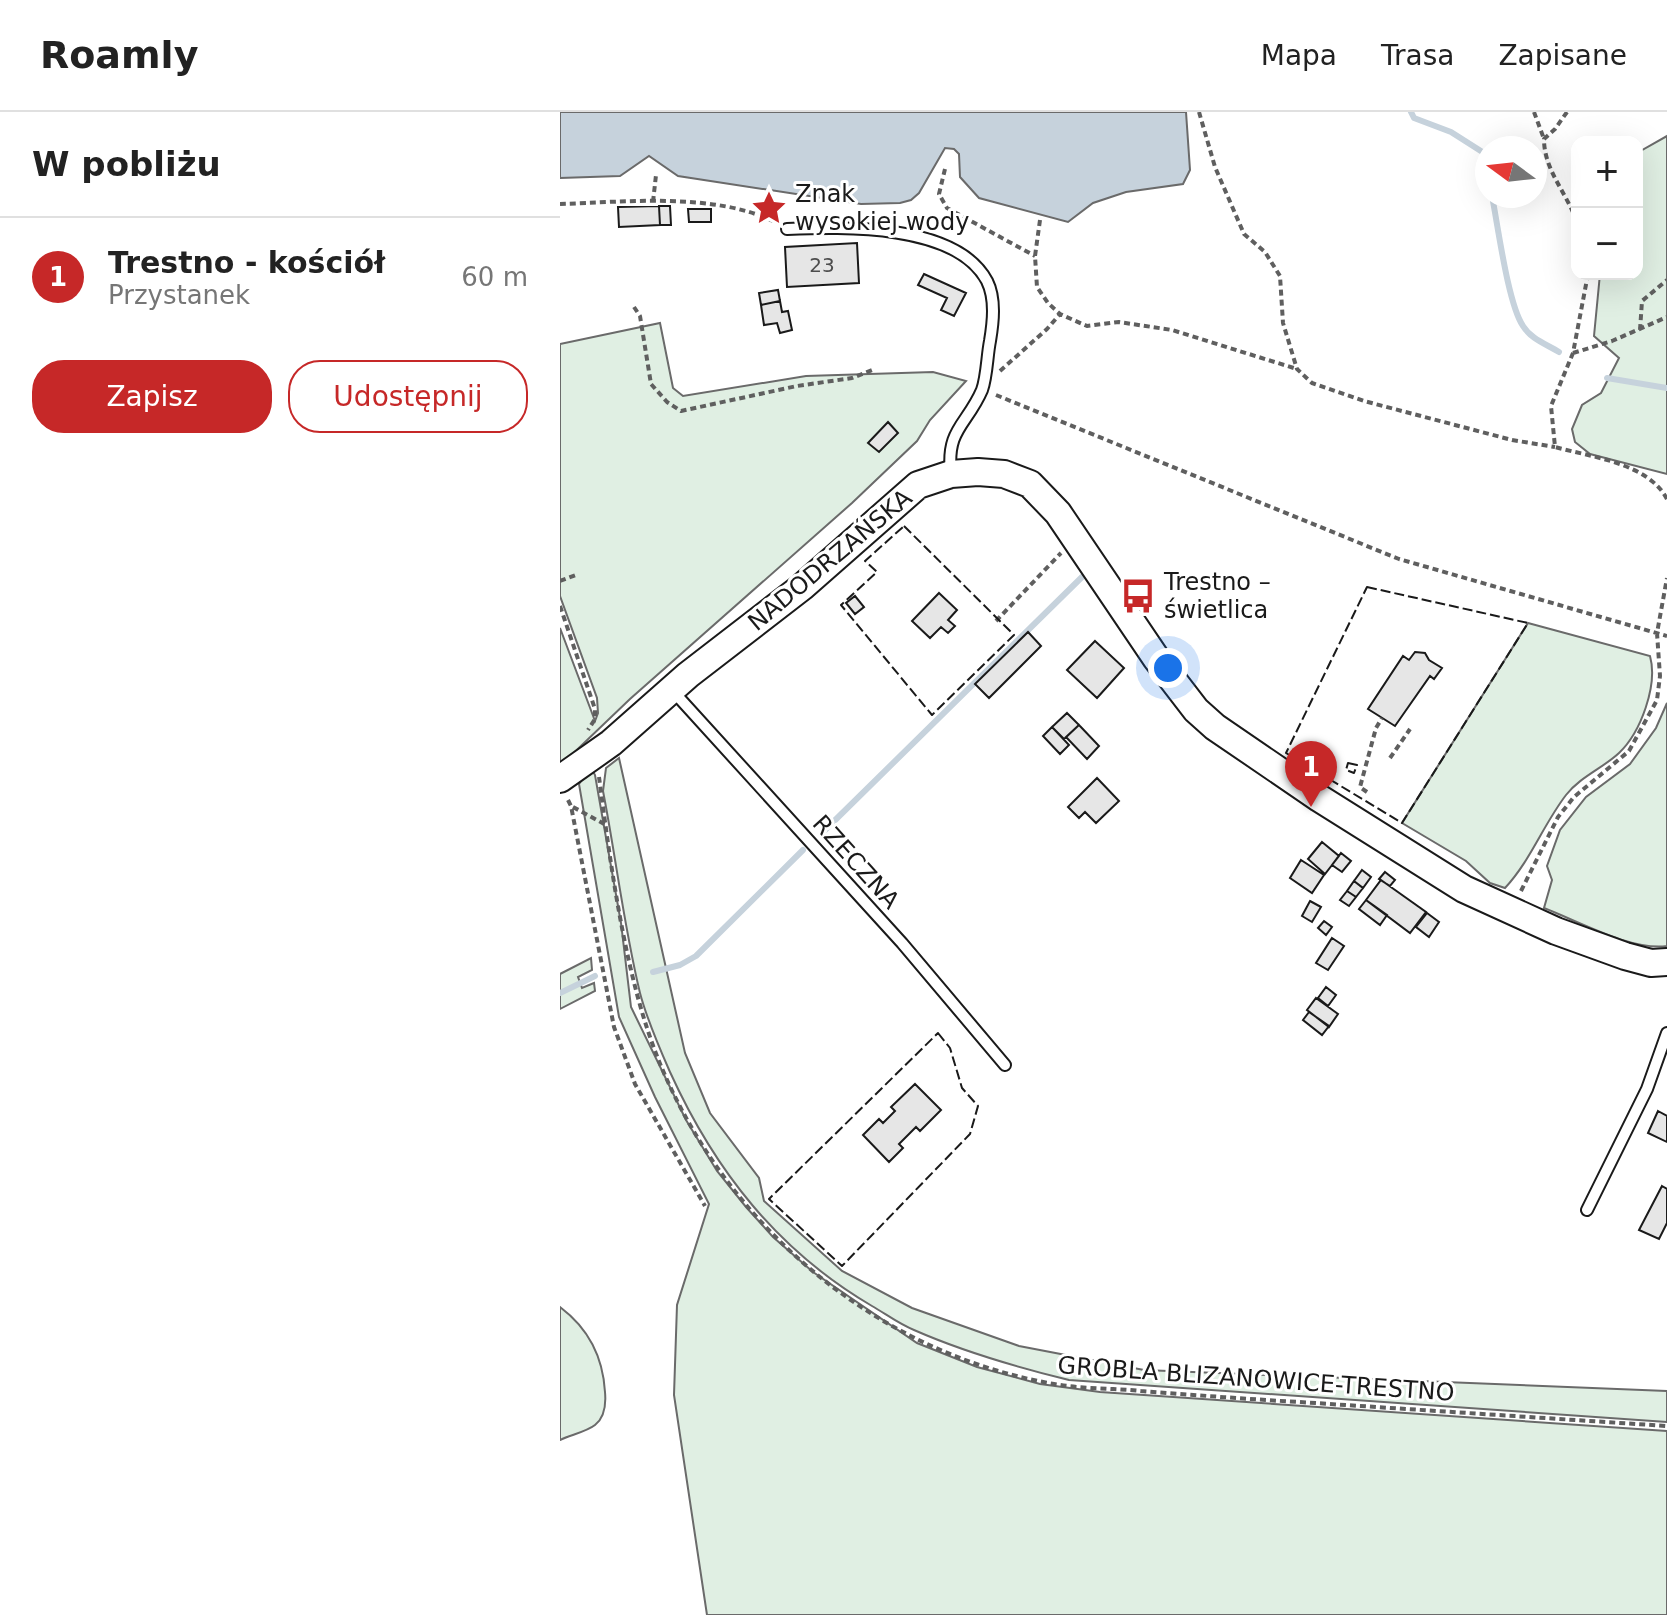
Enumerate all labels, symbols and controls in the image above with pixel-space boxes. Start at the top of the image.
text: Roamly [40,33,198,77]
text: Mapa [1261,39,1337,72]
text: Trasa [1381,39,1454,72]
text: Zapisane [1498,39,1627,72]
north arrow [1475,136,1547,208]
map controls [1571,136,1643,280]
button: + [1571,136,1643,208]
text: W pobliżu [32,144,221,184]
place label: Znak wysokiej wody [795,180,969,236]
place icon: Znak wysokiej wody [750,189,788,227]
button: − [1571,208,1643,280]
text: Trestno - kościół [108,245,385,280]
house number: 23 [809,253,835,277]
text: 1 [49,262,67,292]
text: 60 m [461,262,528,292]
text: Przystanek [108,280,250,310]
button: Zapisz [32,360,272,433]
button: Udostępnij [288,360,528,433]
street label: NADODRZAŃSKA [742,482,918,637]
place label: Trestno – świetlica [1163,568,1271,624]
bus stop icon: Trestno – świetlica [1119,577,1157,615]
your location [1148,648,1188,688]
pin: 1 [1285,741,1337,807]
street label: RZECZNA [807,810,906,915]
street label: GROBLA BLIZANOWICE-TRESTNO [1057,1351,1455,1407]

